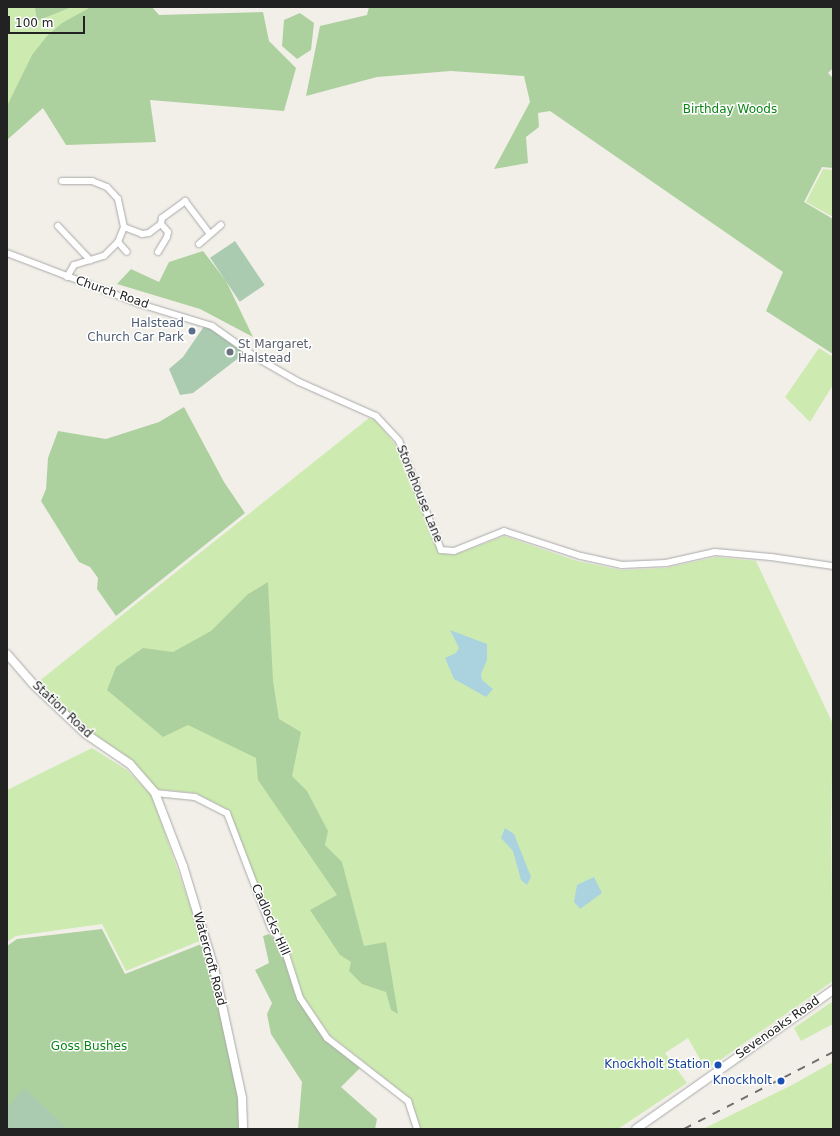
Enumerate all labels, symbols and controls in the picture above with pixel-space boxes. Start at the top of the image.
scale bar [10,8,87,34]
text: 100 m [15,16,53,30]
park label: Birthday Woods [683,103,777,117]
street label: Church Road [74,274,150,312]
place label: Halstead Church Car Park [87,317,184,345]
marker: Halstead Church Car Park [187,326,197,336]
place label: St Margaret, Halstead [238,338,312,366]
marker: St Margaret, Halstead [225,347,235,357]
street label: Stonehouse Lane [393,443,445,545]
street label: Station Road [29,679,95,741]
street label: Cadlocks Hill [248,882,292,958]
street label: Watercroft Road [190,911,228,1007]
street label: Sevenoaks Road [733,994,823,1062]
park label: Goss Bushes [51,1040,127,1054]
place label: Knockholt Station [604,1058,710,1072]
marker: Knockholt Station [713,1060,723,1070]
place label: Knockholt [713,1074,772,1088]
marker: Knockholt [775,1075,787,1087]

